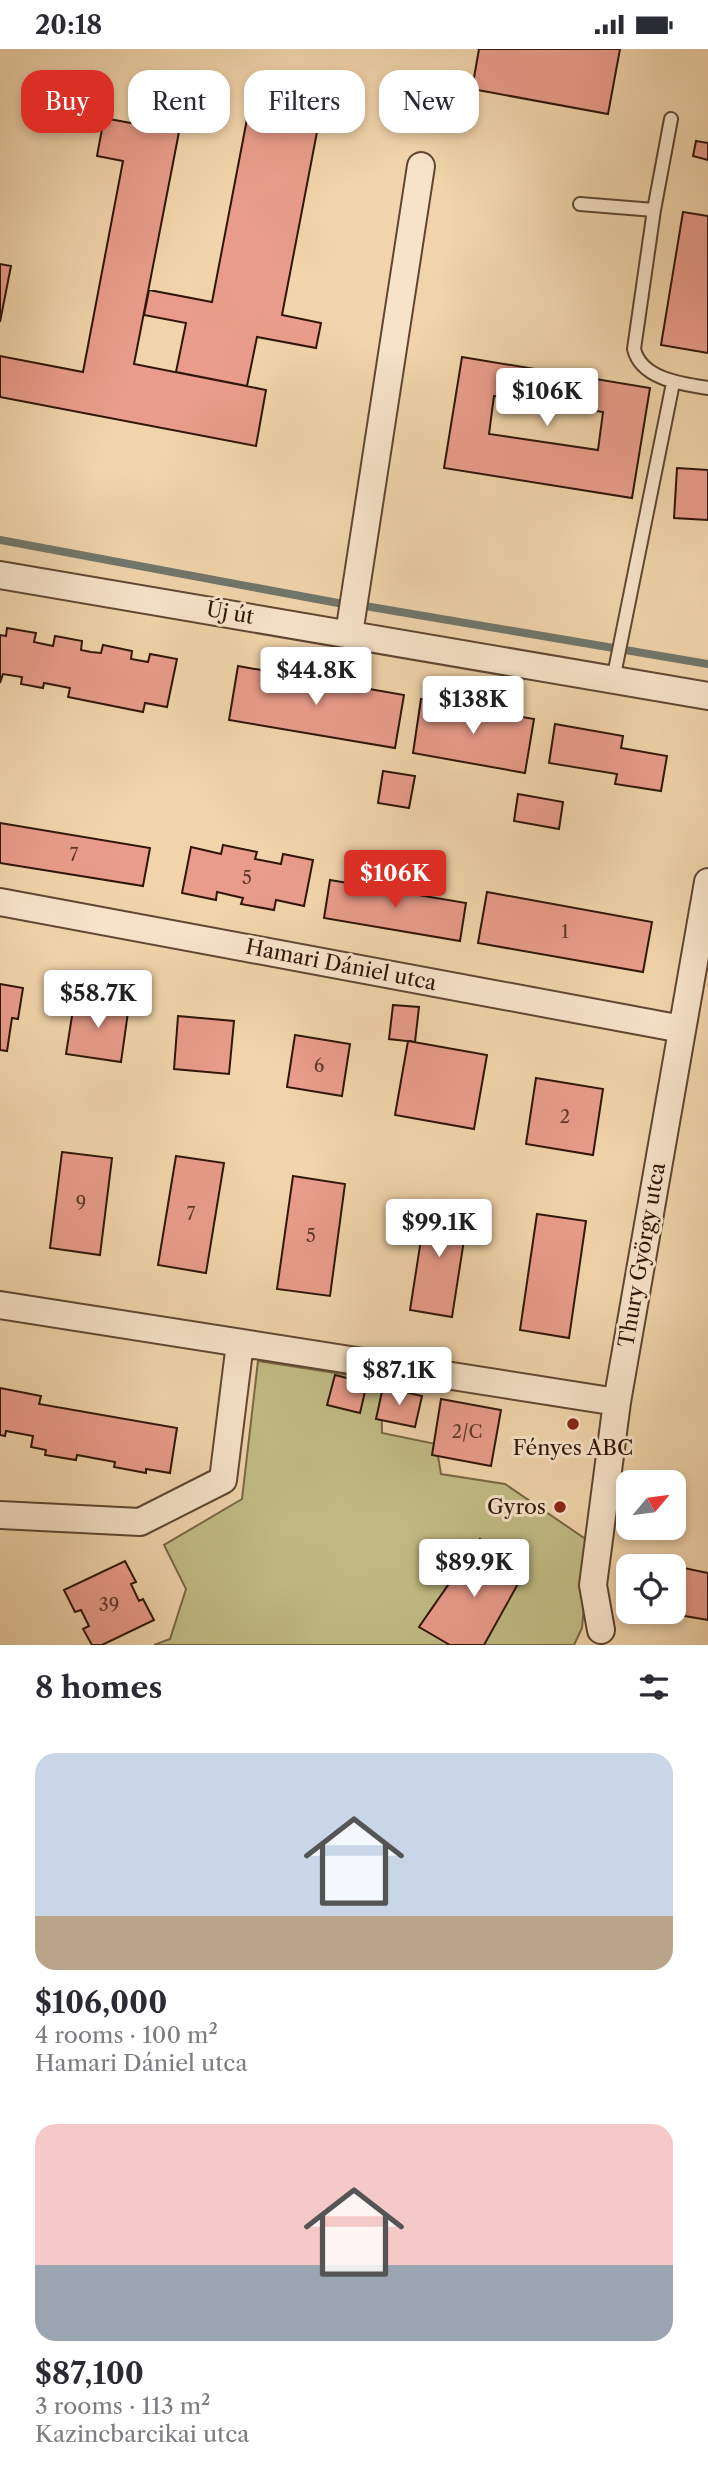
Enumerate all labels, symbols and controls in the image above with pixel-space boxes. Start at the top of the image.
text: 20:18 [35,9,102,41]
chip: Buy [21,70,114,133]
chip: Rent [128,70,230,133]
chip: Filters [244,70,365,133]
chip: New [379,70,479,133]
pin: $106K [498,369,596,428]
text: $106K [512,377,582,405]
street label: Új út [204,596,256,629]
pin: $44.8K [259,647,373,707]
text: $44.8K [276,656,356,684]
pin: $138K [424,677,522,736]
text: $138K [439,685,507,713]
house number: 7 [70,844,79,866]
pin: $106K [346,851,444,910]
text: $106K [360,859,430,887]
house number: 5 [242,867,252,889]
house number: 1 [561,921,569,943]
street label: Hamari Dániel utca [243,934,440,995]
pin: $58.7K [41,971,155,1030]
text: $58.7K [60,979,136,1007]
house number: 6 [314,1055,324,1077]
house number: 2 [560,1106,570,1128]
street label: Thury György utca [613,1160,670,1349]
house number: 9 [76,1192,86,1214]
pin: $99.1K [382,1199,496,1259]
house number: 7 [187,1203,196,1225]
text: $99.1K [402,1208,476,1236]
house number: 5 [306,1225,316,1247]
pin: $87.1K [342,1347,456,1407]
text: $87.1K [363,1356,435,1384]
marker: Fényes ABC [565,1416,581,1432]
house number: 2/C [452,1421,482,1443]
place label: Fényes ABC [513,1435,633,1460]
north arrow [616,1470,686,1540]
map controls [616,1470,686,1624]
place label: Gyros [487,1494,546,1519]
marker: Gyros [552,1499,568,1515]
pin: $89.9K [417,1539,531,1599]
text: $89.9K [435,1548,513,1576]
button: locate [616,1554,686,1624]
house number: 39 [99,1594,119,1616]
icon: filters [635,1668,673,1706]
text: 8 homes [35,1669,162,1706]
icon: home [291,1798,417,1924]
text: $106,000 [35,1984,167,2021]
text: 4 rooms · 100 m² [35,2021,218,2049]
text: Hamari Dániel utca [35,2049,248,2077]
icon: home [291,2169,417,2295]
text: $87,100 [35,2355,144,2392]
text: 3 rooms · 113 m² [35,2392,211,2420]
text: Kazincbarcikai utca [35,2420,249,2448]

